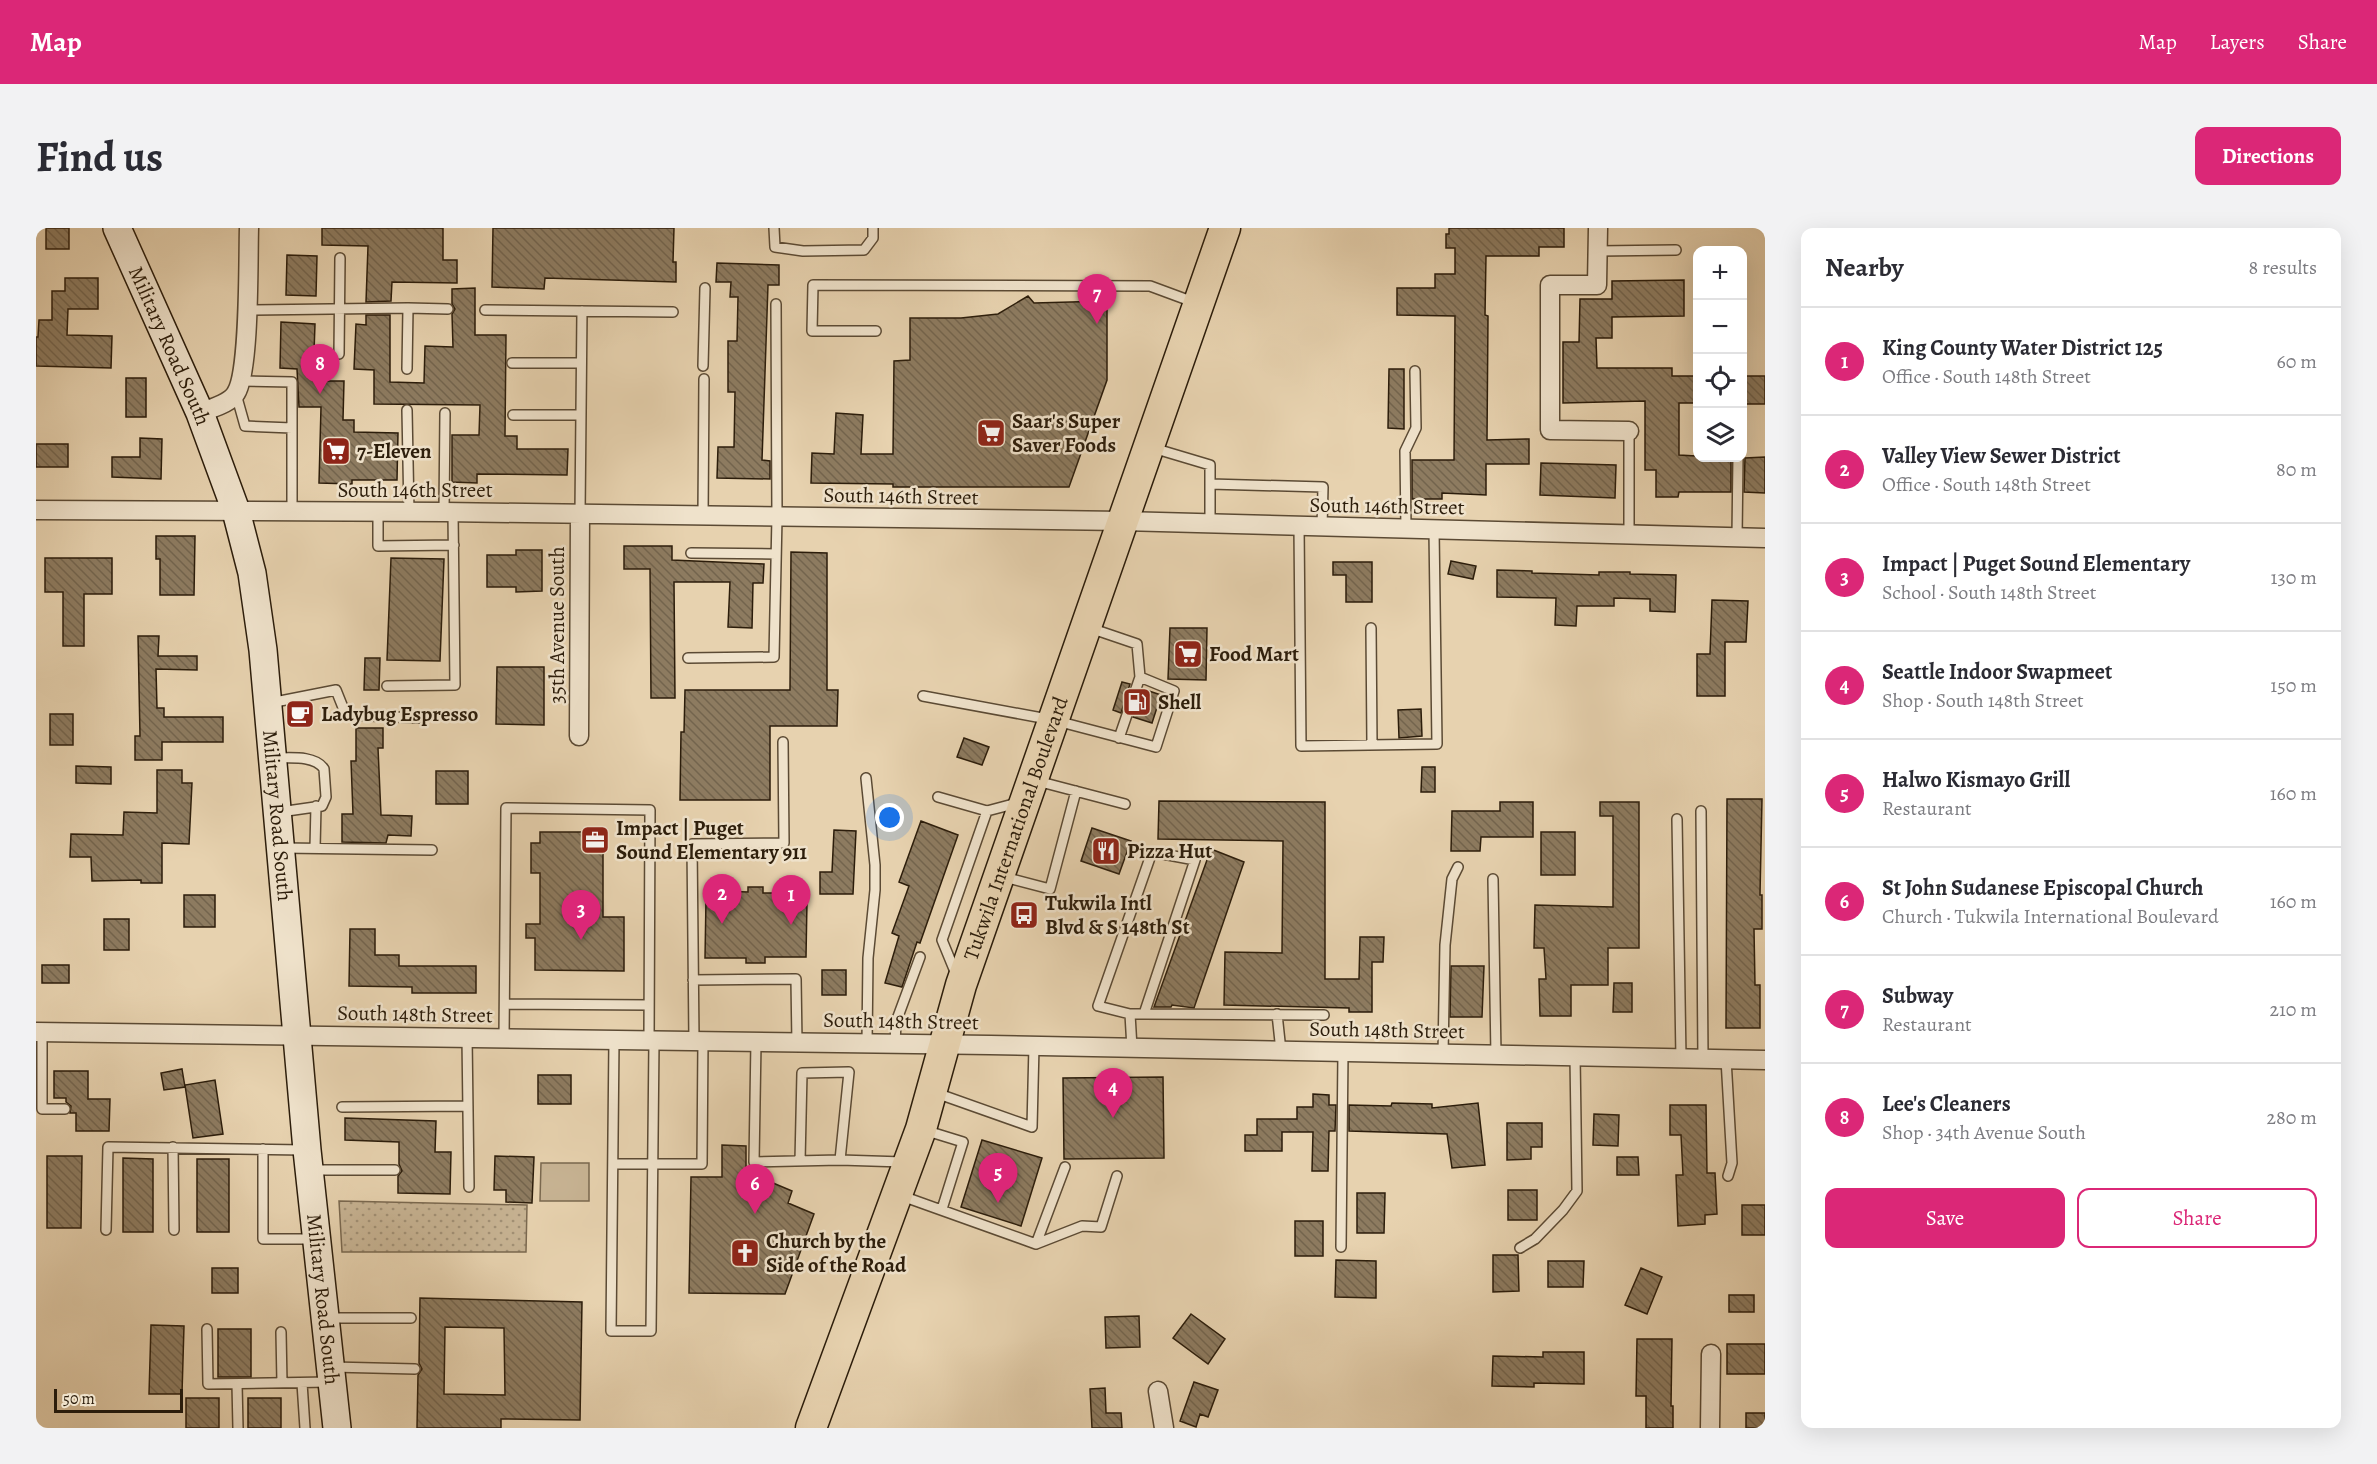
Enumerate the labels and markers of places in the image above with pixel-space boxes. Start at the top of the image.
pin: 7 [1078,274,1116,324]
pin: 8 [300,344,340,394]
place label: Saar's Super Saver Foods [1012,407,1121,459]
supermarket icon: Saar's Super Saver Foods [975,417,1007,449]
supermarket icon: 7-Eleven [320,435,352,467]
place label: 7-Eleven [357,437,432,465]
supermarket icon: Food Mart [1172,638,1204,670]
place label: Food Mart [1209,640,1299,668]
fuel station icon: Shell [1121,686,1153,718]
place label: Shell [1158,688,1202,716]
cafe icon: Ladybug Espresso [284,698,316,730]
place label: Ladybug Espresso [321,700,479,728]
place label: Impact | Puget Sound Elementary 911 [616,814,808,866]
office icon: Impact | Puget Sound Elementary 911 [579,824,611,856]
restaurant icon: Pizza Hut [1090,835,1122,867]
place label: Pizza Hut [1127,837,1212,865]
pin: 2 [702,874,742,924]
pin: 1 [772,876,810,925]
place label: Tukwila Intl Blvd & S 148th St [1045,889,1190,941]
pin: 3 [562,890,600,940]
bus stop icon: Tukwila Intl Blvd & S 148th St [1008,899,1040,931]
pin: 4 [1094,1068,1132,1118]
pin: 5 [978,1154,1018,1203]
pin: 6 [736,1164,774,1214]
place label: Church by the Side of the Road [766,1227,907,1279]
church icon: Church by the Side of the Road [729,1237,761,1269]

